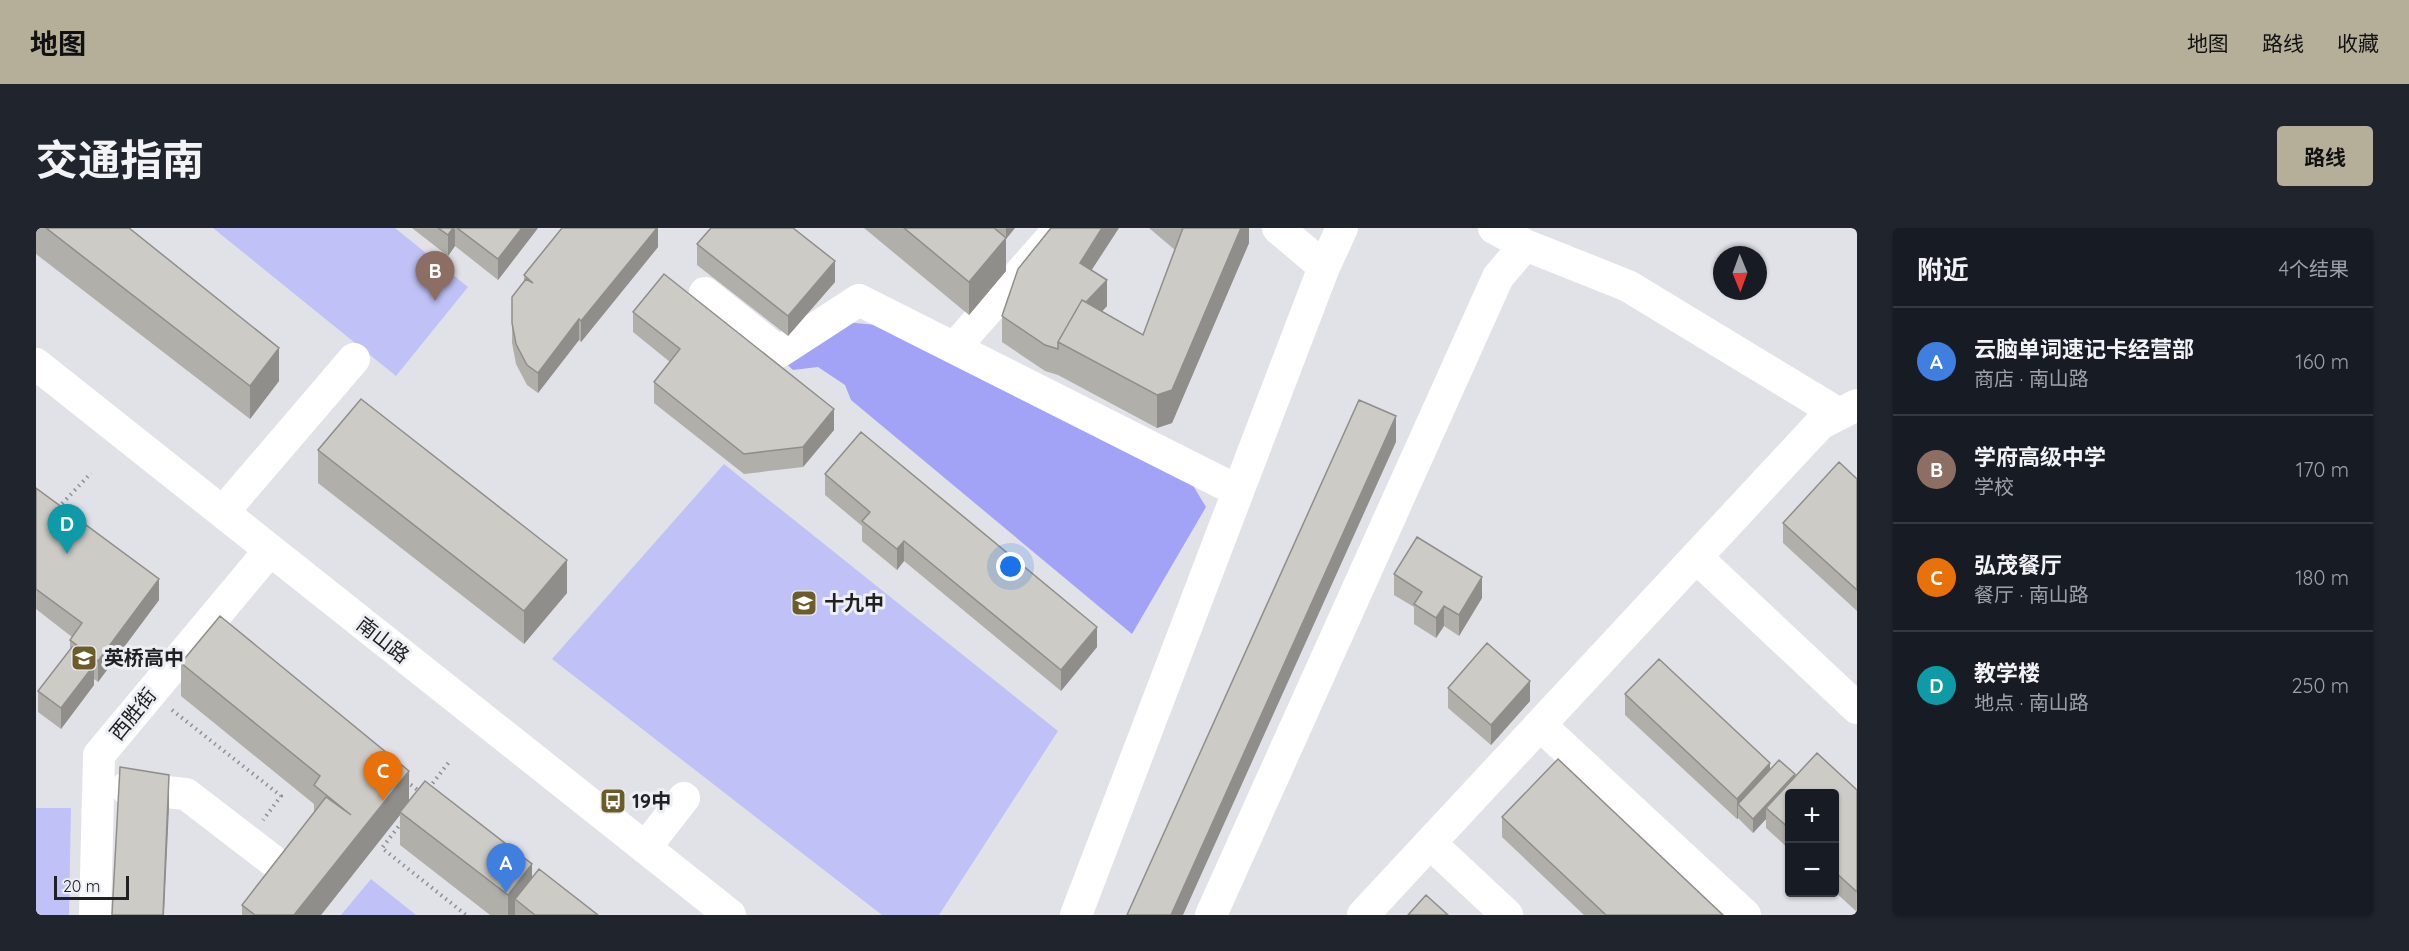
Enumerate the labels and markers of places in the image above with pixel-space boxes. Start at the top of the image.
pin: B [416,251,454,301]
pin: D [48,504,87,554]
school or university icon: 十九中 [789,588,819,618]
place label: 十九中 [824,590,884,615]
school or university icon: 英桥高中 [69,643,99,673]
place label: 英桥高中 [104,645,184,670]
pin: C [364,752,402,801]
bus stop icon: 19中 [598,786,628,816]
place label: 19中 [632,788,671,813]
pin: A [486,844,526,893]

